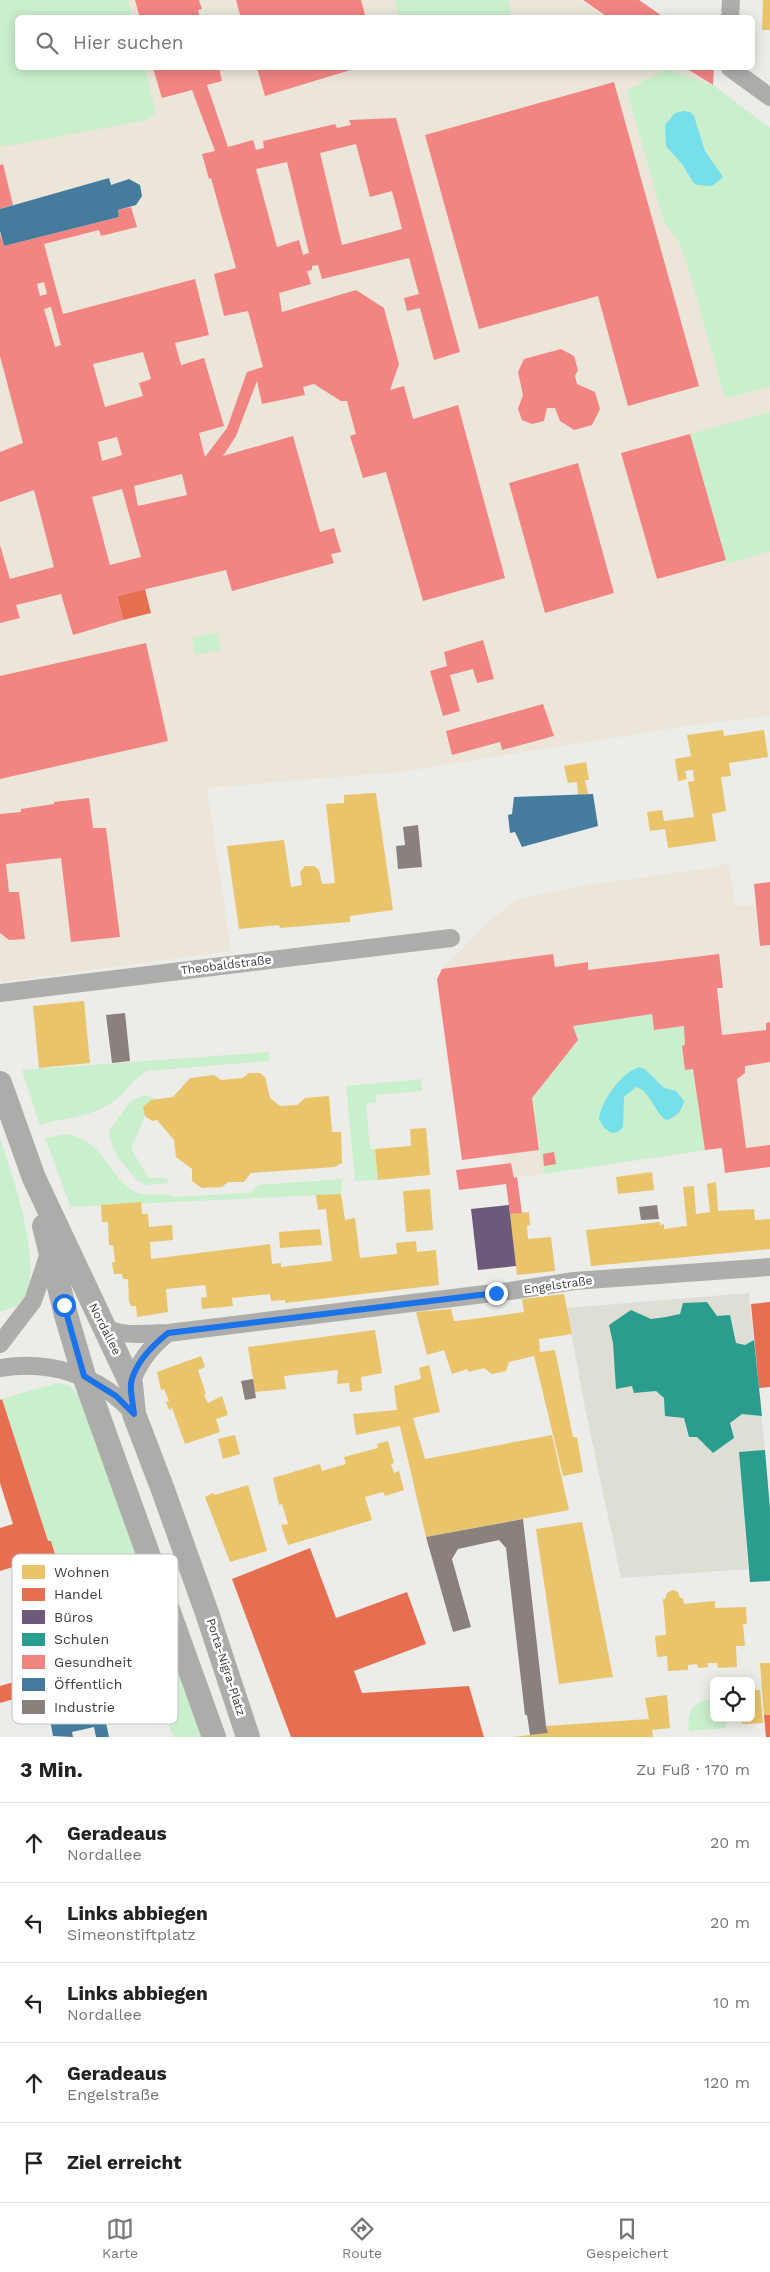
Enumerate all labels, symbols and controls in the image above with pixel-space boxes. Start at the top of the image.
search box [15,15,755,70]
icon: search [33,29,61,57]
text: Hier suchen [73,31,184,54]
street label: Theobaldstraße [180,952,272,978]
street label: Engelstraße [523,1273,593,1297]
route end [485,1282,508,1305]
route start [53,1294,76,1317]
street label: Nordallee [86,1301,124,1357]
legend [12,1554,178,1724]
text: Wohnen [54,1564,109,1580]
text: Handel [54,1586,103,1602]
text: Büros [54,1609,93,1625]
street label: Porta-Nigra-Platz [204,1617,248,1717]
text: Schulen [54,1631,109,1647]
text: Gesundheit [54,1654,132,1670]
text: Öffentlich [54,1676,122,1692]
map controls [710,1677,755,1722]
button: locate [710,1677,755,1722]
text: Industrie [54,1699,115,1715]
text: 3 Min. [20,1757,83,1782]
text: Zu Fuß · 170 m [636,1760,750,1779]
text: Geradeaus [67,1822,167,1845]
icon: ahead [20,1829,48,1857]
text: 20 m [710,1833,750,1852]
text: Nordallee [67,1845,142,1864]
text: Links abbiegen [67,1902,208,1925]
icon: left [20,1909,48,1937]
text: 20 m [710,1913,750,1932]
text: Simeonstiftplatz [67,1925,196,1944]
text: Links abbiegen [67,1982,208,2005]
icon: left [20,1989,48,2017]
text: 10 m [713,1993,750,2012]
text: Nordallee [67,2005,142,2024]
text: Geradeaus [67,2062,167,2085]
icon: ahead [20,2069,48,2097]
text: 120 m [704,2073,750,2092]
text: Engelstraße [67,2085,159,2104]
icon: arrive [20,2149,48,2177]
text: Ziel erreicht [67,2151,182,2174]
tab: Karte [102,2215,138,2261]
tab: Route [342,2215,382,2261]
tab: Gespeichert [586,2215,668,2261]

